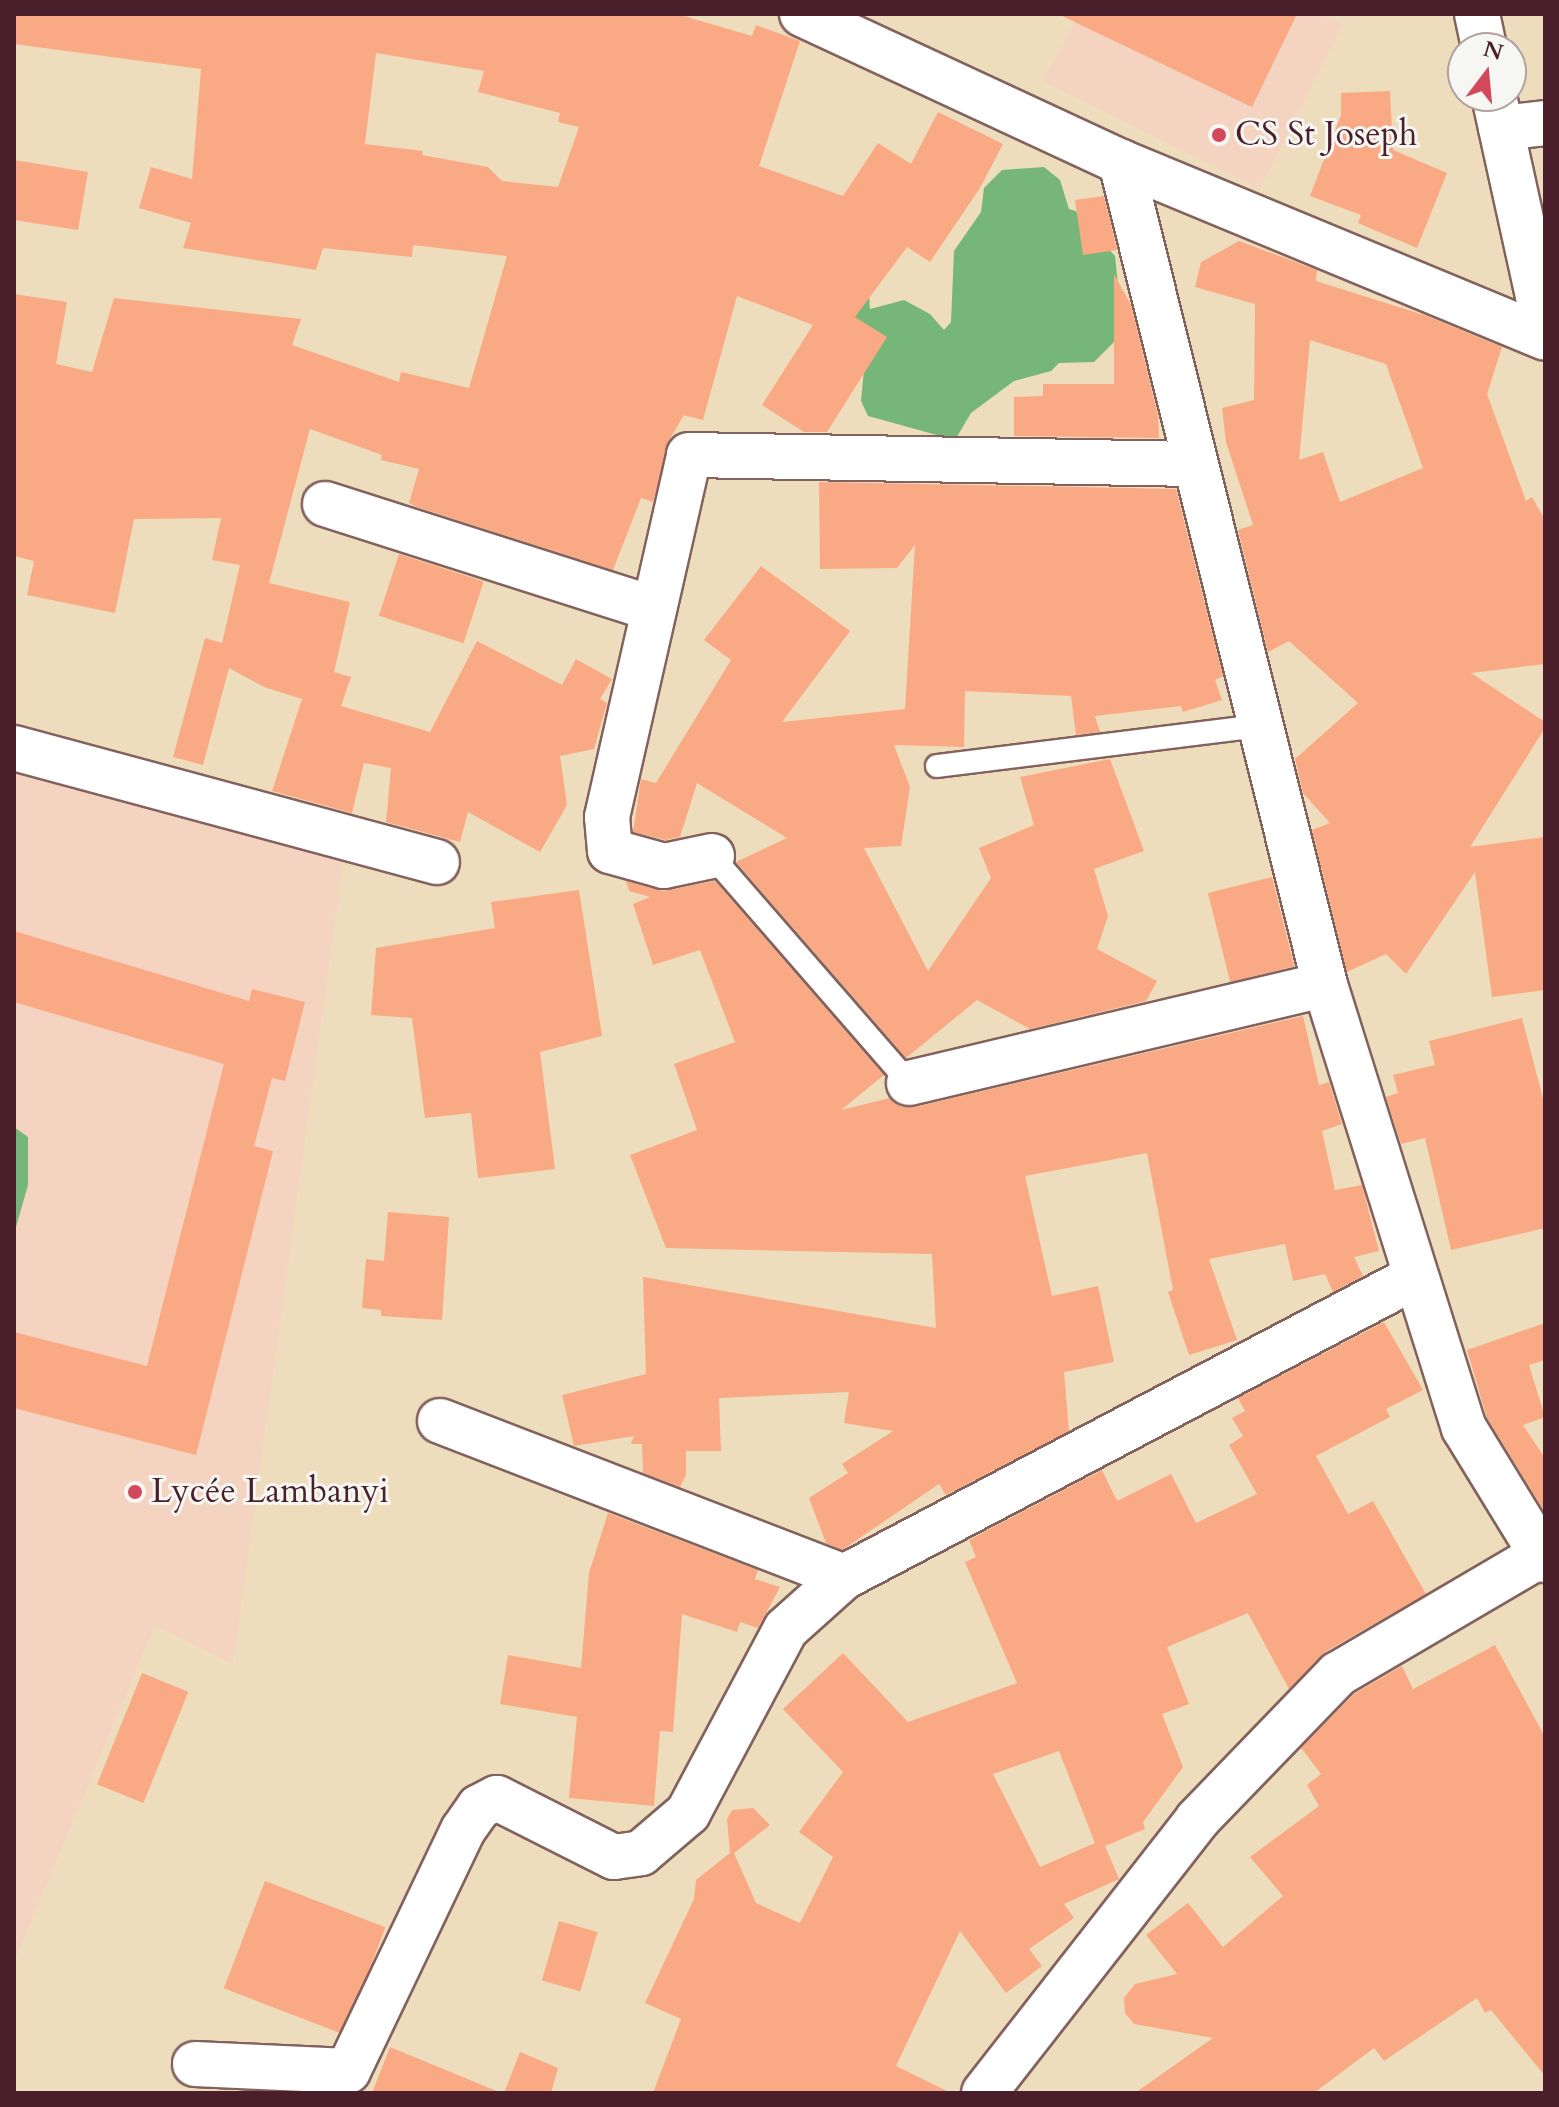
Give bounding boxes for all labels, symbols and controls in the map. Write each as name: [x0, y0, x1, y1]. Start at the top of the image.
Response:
north arrow: [1447, 32, 1527, 112]
text: N: [1480, 34, 1506, 68]
place label: CS St Joseph: [1235, 115, 1418, 155]
marker: CS St Joseph: [1210, 126, 1228, 144]
place label: Lycée Lambanyi: [151, 1472, 389, 1512]
marker: Lycée Lambanyi: [126, 1483, 144, 1501]

